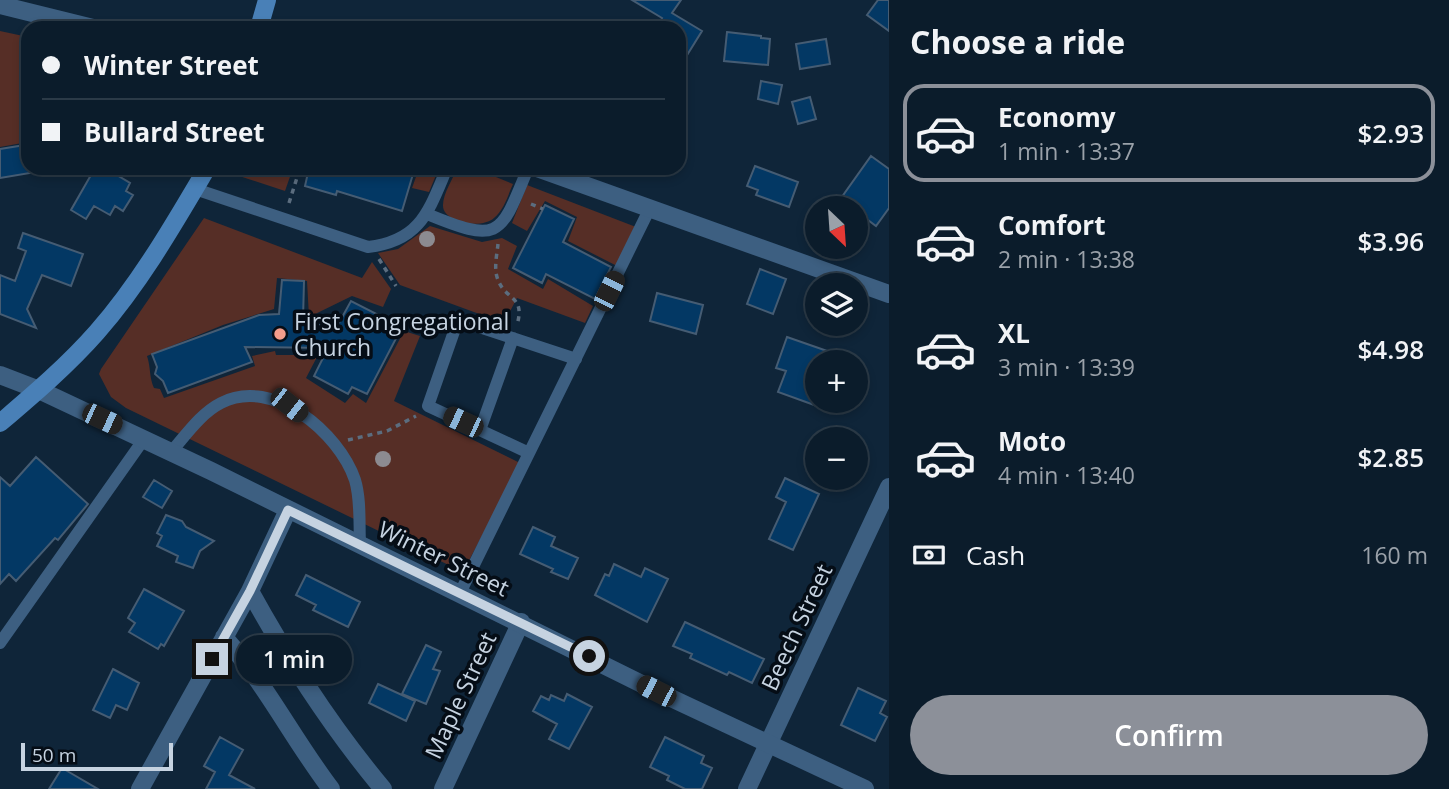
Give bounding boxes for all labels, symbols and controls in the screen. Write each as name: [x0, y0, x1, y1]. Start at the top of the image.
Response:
text: Choose a ride: [910, 20, 1125, 63]
text: Winter Street: [84, 47, 259, 83]
text: Economy: [998, 99, 1116, 135]
icon: car: [914, 102, 977, 165]
text: Bullard Street: [84, 114, 265, 150]
text: $2.93: [1357, 115, 1424, 151]
text: 1 min · 13:37: [998, 135, 1135, 167]
north arrow: [805, 196, 868, 259]
map controls: [805, 196, 868, 490]
text: Comfort: [998, 207, 1105, 243]
icon: car: [914, 210, 977, 273]
text: $3.96: [1357, 223, 1424, 259]
text: 2 min · 13:38: [998, 243, 1135, 275]
car: [591, 268, 628, 314]
button: layers: [805, 273, 868, 336]
place label: First Congregational Church: [294, 305, 509, 363]
text: XL: [998, 315, 1030, 351]
icon: car: [914, 318, 977, 381]
marker: First Congregational Church: [272, 326, 288, 342]
text: $4.98: [1357, 331, 1424, 367]
button: +: [805, 350, 868, 413]
text: 3 min · 13:39: [998, 351, 1135, 383]
car: [266, 384, 313, 426]
car: [79, 401, 126, 437]
car: [440, 404, 487, 440]
text: Moto: [998, 423, 1066, 459]
icon: car: [914, 426, 977, 489]
button: −: [805, 427, 868, 490]
text: $2.85: [1357, 439, 1424, 475]
text: 4 min · 13:40: [998, 459, 1135, 491]
street label: Winter Street: [373, 513, 515, 603]
icon: cash: [910, 536, 948, 574]
text: Cash: [966, 537, 1025, 573]
text: 160 m: [1361, 539, 1428, 571]
street label: Beech Street: [753, 559, 839, 695]
street label: Maple Street: [417, 626, 503, 764]
callout: 1 min: [236, 634, 352, 684]
route start: [573, 640, 605, 672]
route end: [196, 643, 228, 675]
text: 1 min: [263, 643, 325, 675]
car: [633, 672, 680, 710]
button: Confirm: [910, 695, 1428, 775]
scale bar: [21, 740, 173, 772]
text: 50 m: [32, 742, 76, 768]

